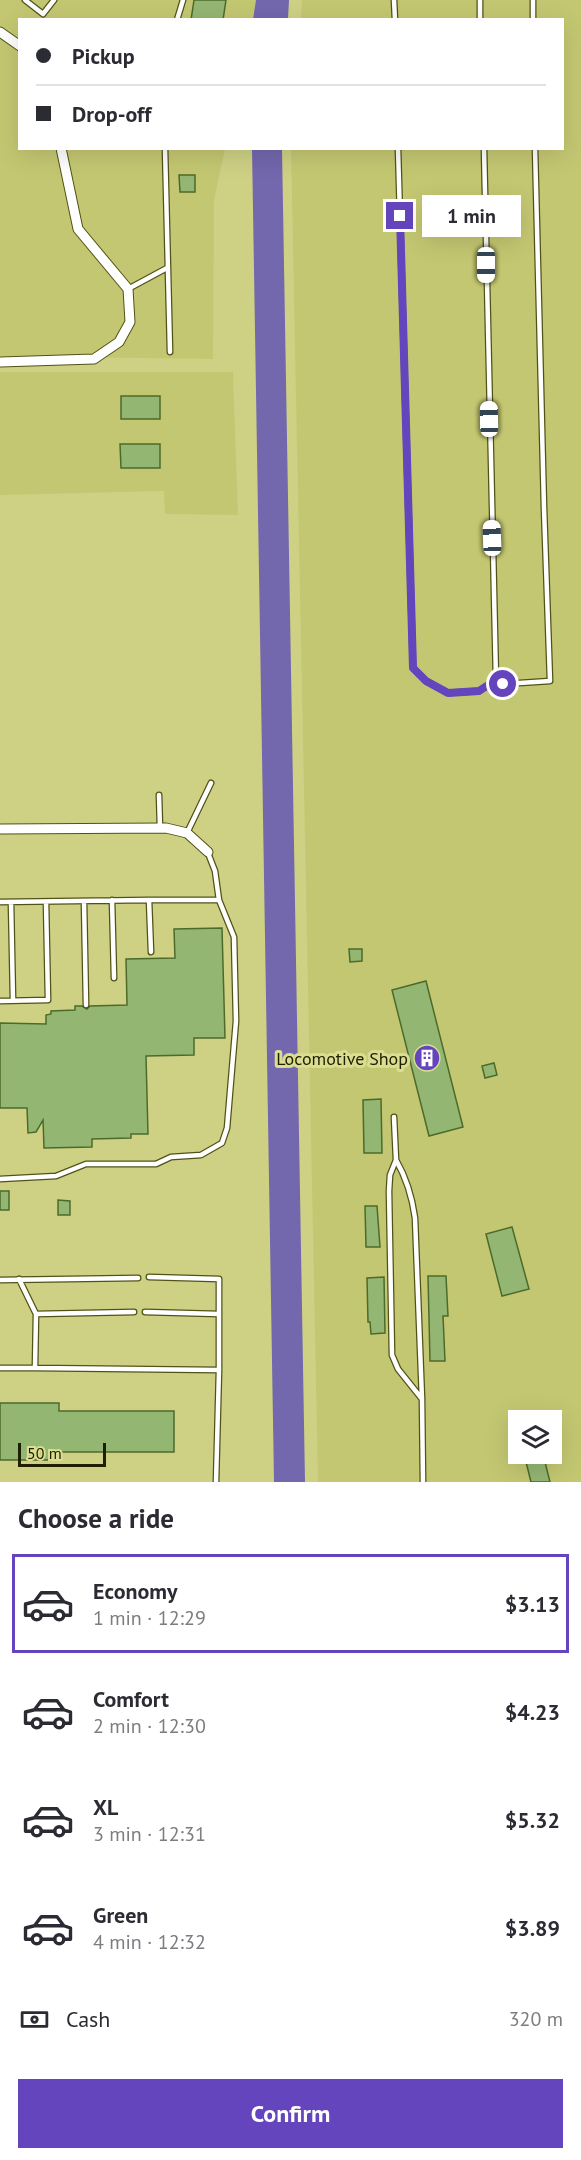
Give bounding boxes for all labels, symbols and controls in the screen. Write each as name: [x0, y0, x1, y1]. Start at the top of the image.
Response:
text: Pickup: [72, 42, 135, 70]
text: Drop-off: [72, 100, 151, 128]
callout: 1 min: [421, 195, 520, 237]
route end: [386, 202, 413, 229]
text: 1 min: [447, 203, 496, 229]
car: [477, 247, 495, 283]
car: [480, 401, 498, 437]
car: [482, 520, 502, 556]
route start: [489, 670, 516, 697]
building icon: Locomotive Shop: [412, 1043, 442, 1073]
place label: Locomotive Shop: [276, 1047, 408, 1070]
map controls: [508, 1410, 562, 1464]
button: layers: [508, 1410, 562, 1464]
scale bar: [18, 1440, 106, 1468]
text: 50 m: [27, 1443, 62, 1463]
text: Choose a ride: [18, 1501, 174, 1535]
icon: car: [21, 1577, 75, 1631]
text: Economy: [93, 1577, 177, 1605]
text: $3.13: [505, 1590, 560, 1618]
text: 1 min · 12:29: [93, 1605, 206, 1631]
icon: car: [21, 1685, 75, 1739]
text: Comfort: [93, 1685, 169, 1713]
text: $4.23: [505, 1698, 560, 1726]
text: 2 min · 12:30: [93, 1713, 206, 1739]
icon: car: [21, 1793, 75, 1847]
text: XL: [93, 1793, 118, 1821]
text: $5.32: [505, 1806, 560, 1834]
text: 3 min · 12:31: [93, 1821, 206, 1847]
icon: car: [21, 1901, 75, 1955]
text: Green: [93, 1901, 148, 1929]
text: $3.89: [505, 1914, 560, 1942]
text: 4 min · 12:32: [93, 1929, 206, 1955]
icon: cash: [18, 2003, 51, 2036]
text: Cash: [66, 2005, 110, 2033]
text: 320 m: [509, 2006, 563, 2032]
button: Confirm: [18, 2079, 563, 2148]

